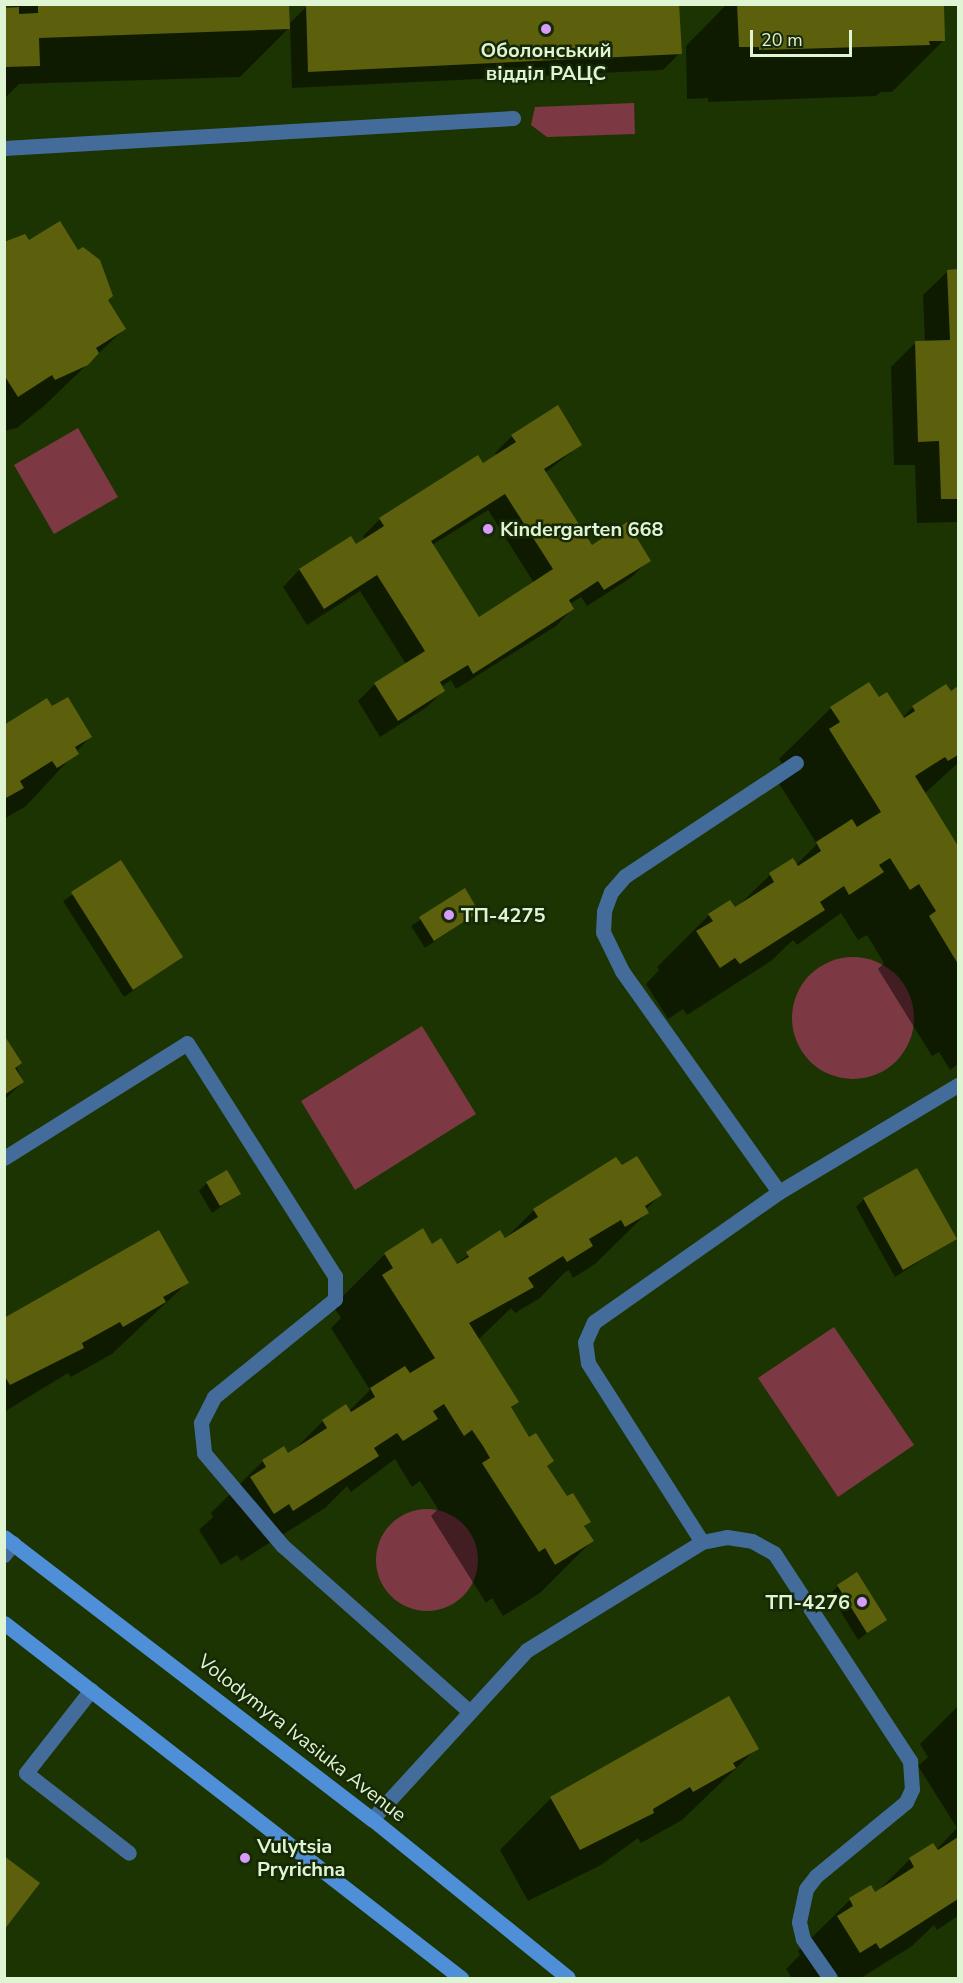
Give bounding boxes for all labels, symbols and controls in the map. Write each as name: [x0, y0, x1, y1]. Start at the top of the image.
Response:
scale bar: [753, 18, 855, 56]
marker: Оболонський відділ РАЦС: [539, 22, 553, 36]
text: 20 m: [761, 28, 803, 52]
place label: Оболонський відділ РАЦС: [480, 38, 612, 85]
place label: Kindergarten 668: [500, 517, 664, 541]
marker: Kindergarten 668: [481, 522, 495, 536]
place label: ТП-4275: [461, 903, 545, 927]
marker: ТП-4275: [442, 908, 456, 922]
place label: ТП-4276: [766, 1590, 850, 1614]
marker: ТП-4276: [855, 1595, 869, 1609]
street label: Volodymyra Ivasiuka Avenue: [193, 1649, 411, 1827]
place label: Vulytsia Pryrichna: [257, 1834, 346, 1881]
marker: Vulytsia Pryrichna: [238, 1851, 252, 1865]

